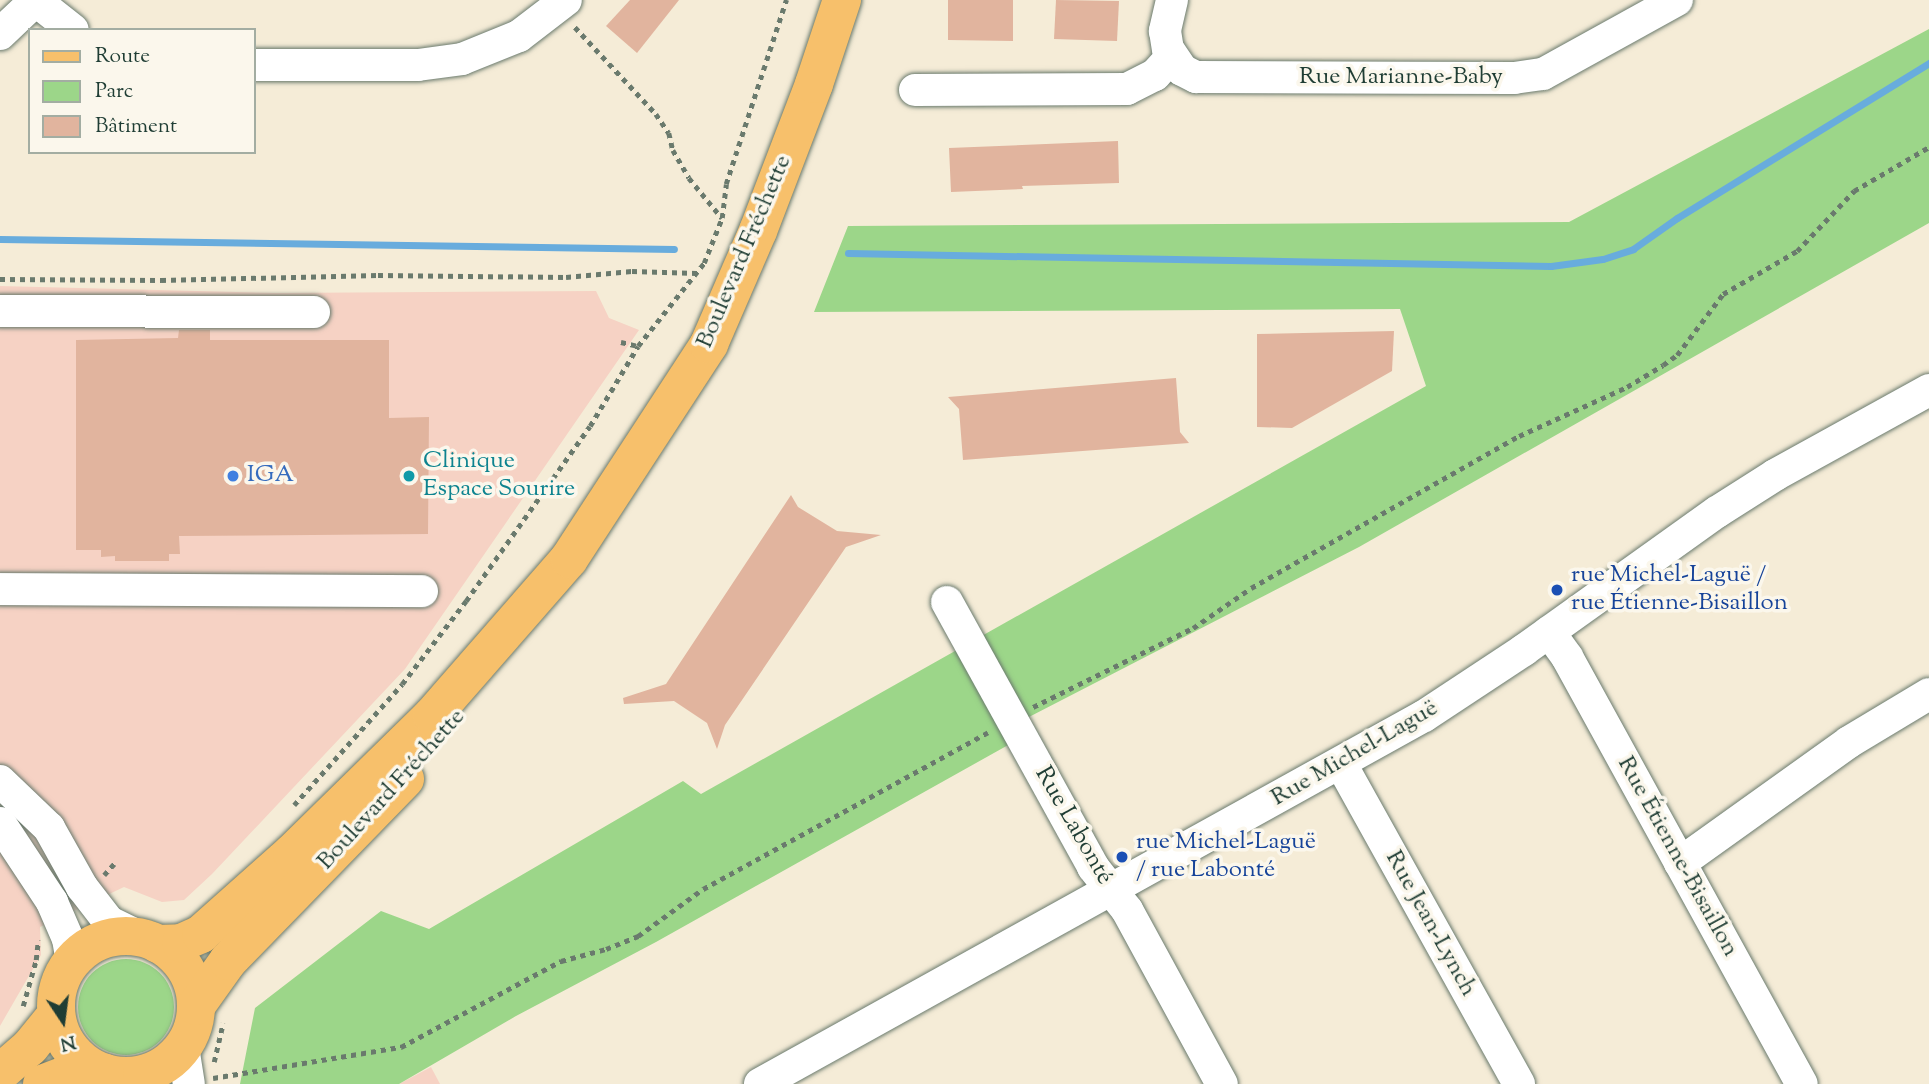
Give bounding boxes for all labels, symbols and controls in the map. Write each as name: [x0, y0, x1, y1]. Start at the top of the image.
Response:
legend: [28, 28, 256, 154]
text: Route: [95, 42, 150, 72]
street label: Rue Marianne-Baby: [1299, 64, 1503, 92]
text: Parc: [95, 77, 133, 107]
text: Bâtiment: [95, 112, 177, 142]
street label: Boulevard Fréchette: [691, 151, 799, 353]
place label: Clinique Espace Sourire: [423, 448, 575, 504]
place label: IGA: [247, 462, 294, 490]
marker: IGA: [225, 468, 241, 484]
marker: Clinique Espace Sourire: [401, 468, 417, 484]
place label: rue Michel-Laguë / rue Étienne-Bisaillon: [1571, 562, 1788, 618]
marker: rue Michel-Laguë / rue Étienne-Bisaillon: [1549, 582, 1565, 598]
street label: Rue Michel-Laguë: [1267, 695, 1443, 813]
street label: Boulevard Fréchette: [312, 704, 472, 876]
street label: Rue Étienne-Bisaillon: [1610, 752, 1744, 962]
street label: Rue Labonté: [1028, 762, 1118, 890]
place label: rue Michel-Laguë / rue Labonté: [1136, 829, 1316, 885]
street label: Rue Jean-Lynch: [1378, 846, 1482, 1002]
marker: rue Michel-Laguë / rue Labonté: [1114, 849, 1130, 865]
north arrow: [28, 986, 98, 1056]
text: N: [57, 1027, 78, 1057]

